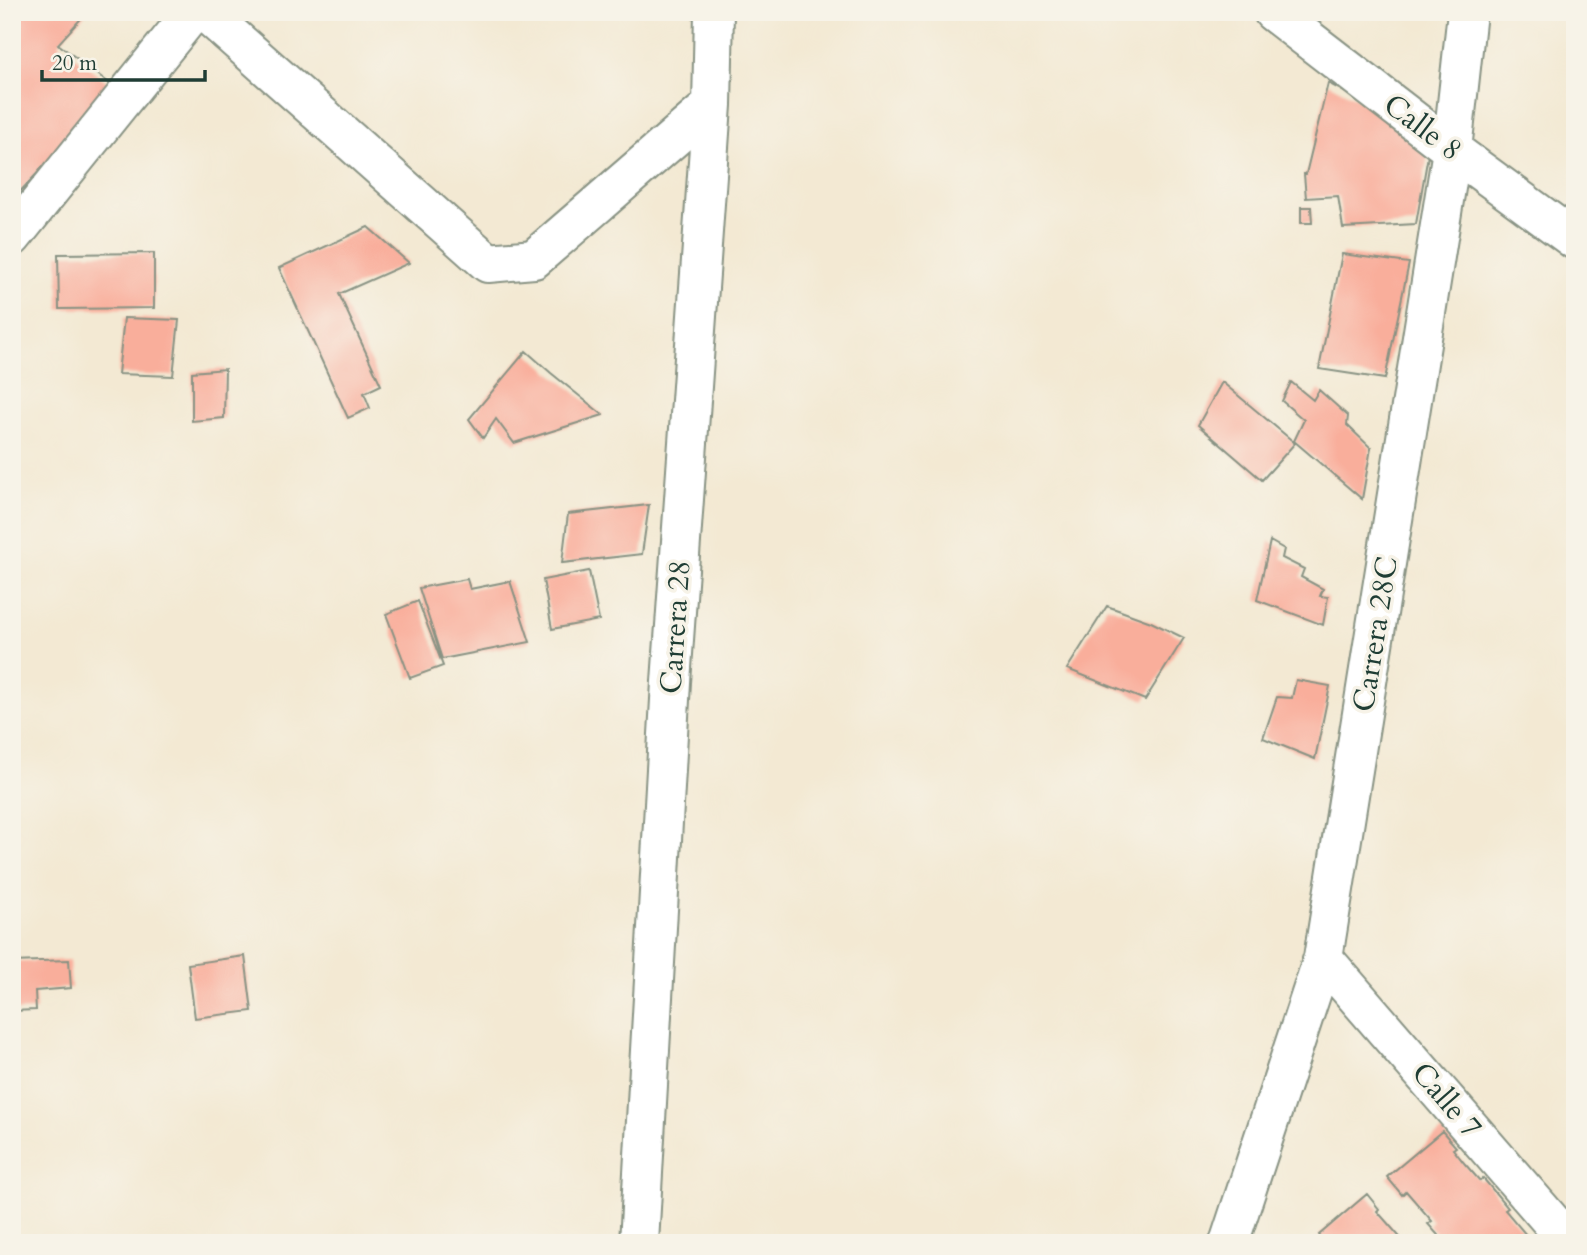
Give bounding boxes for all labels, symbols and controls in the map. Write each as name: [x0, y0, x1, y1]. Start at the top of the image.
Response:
scale bar: [42, 38, 205, 82]
text: 20 m: [52, 49, 97, 78]
street label: Calle 8: [1375, 84, 1470, 170]
street label: Carrera 28C: [1343, 553, 1408, 715]
street label: Carrera 28: [650, 559, 701, 695]
street label: Calle 7: [1402, 1054, 1491, 1147]

